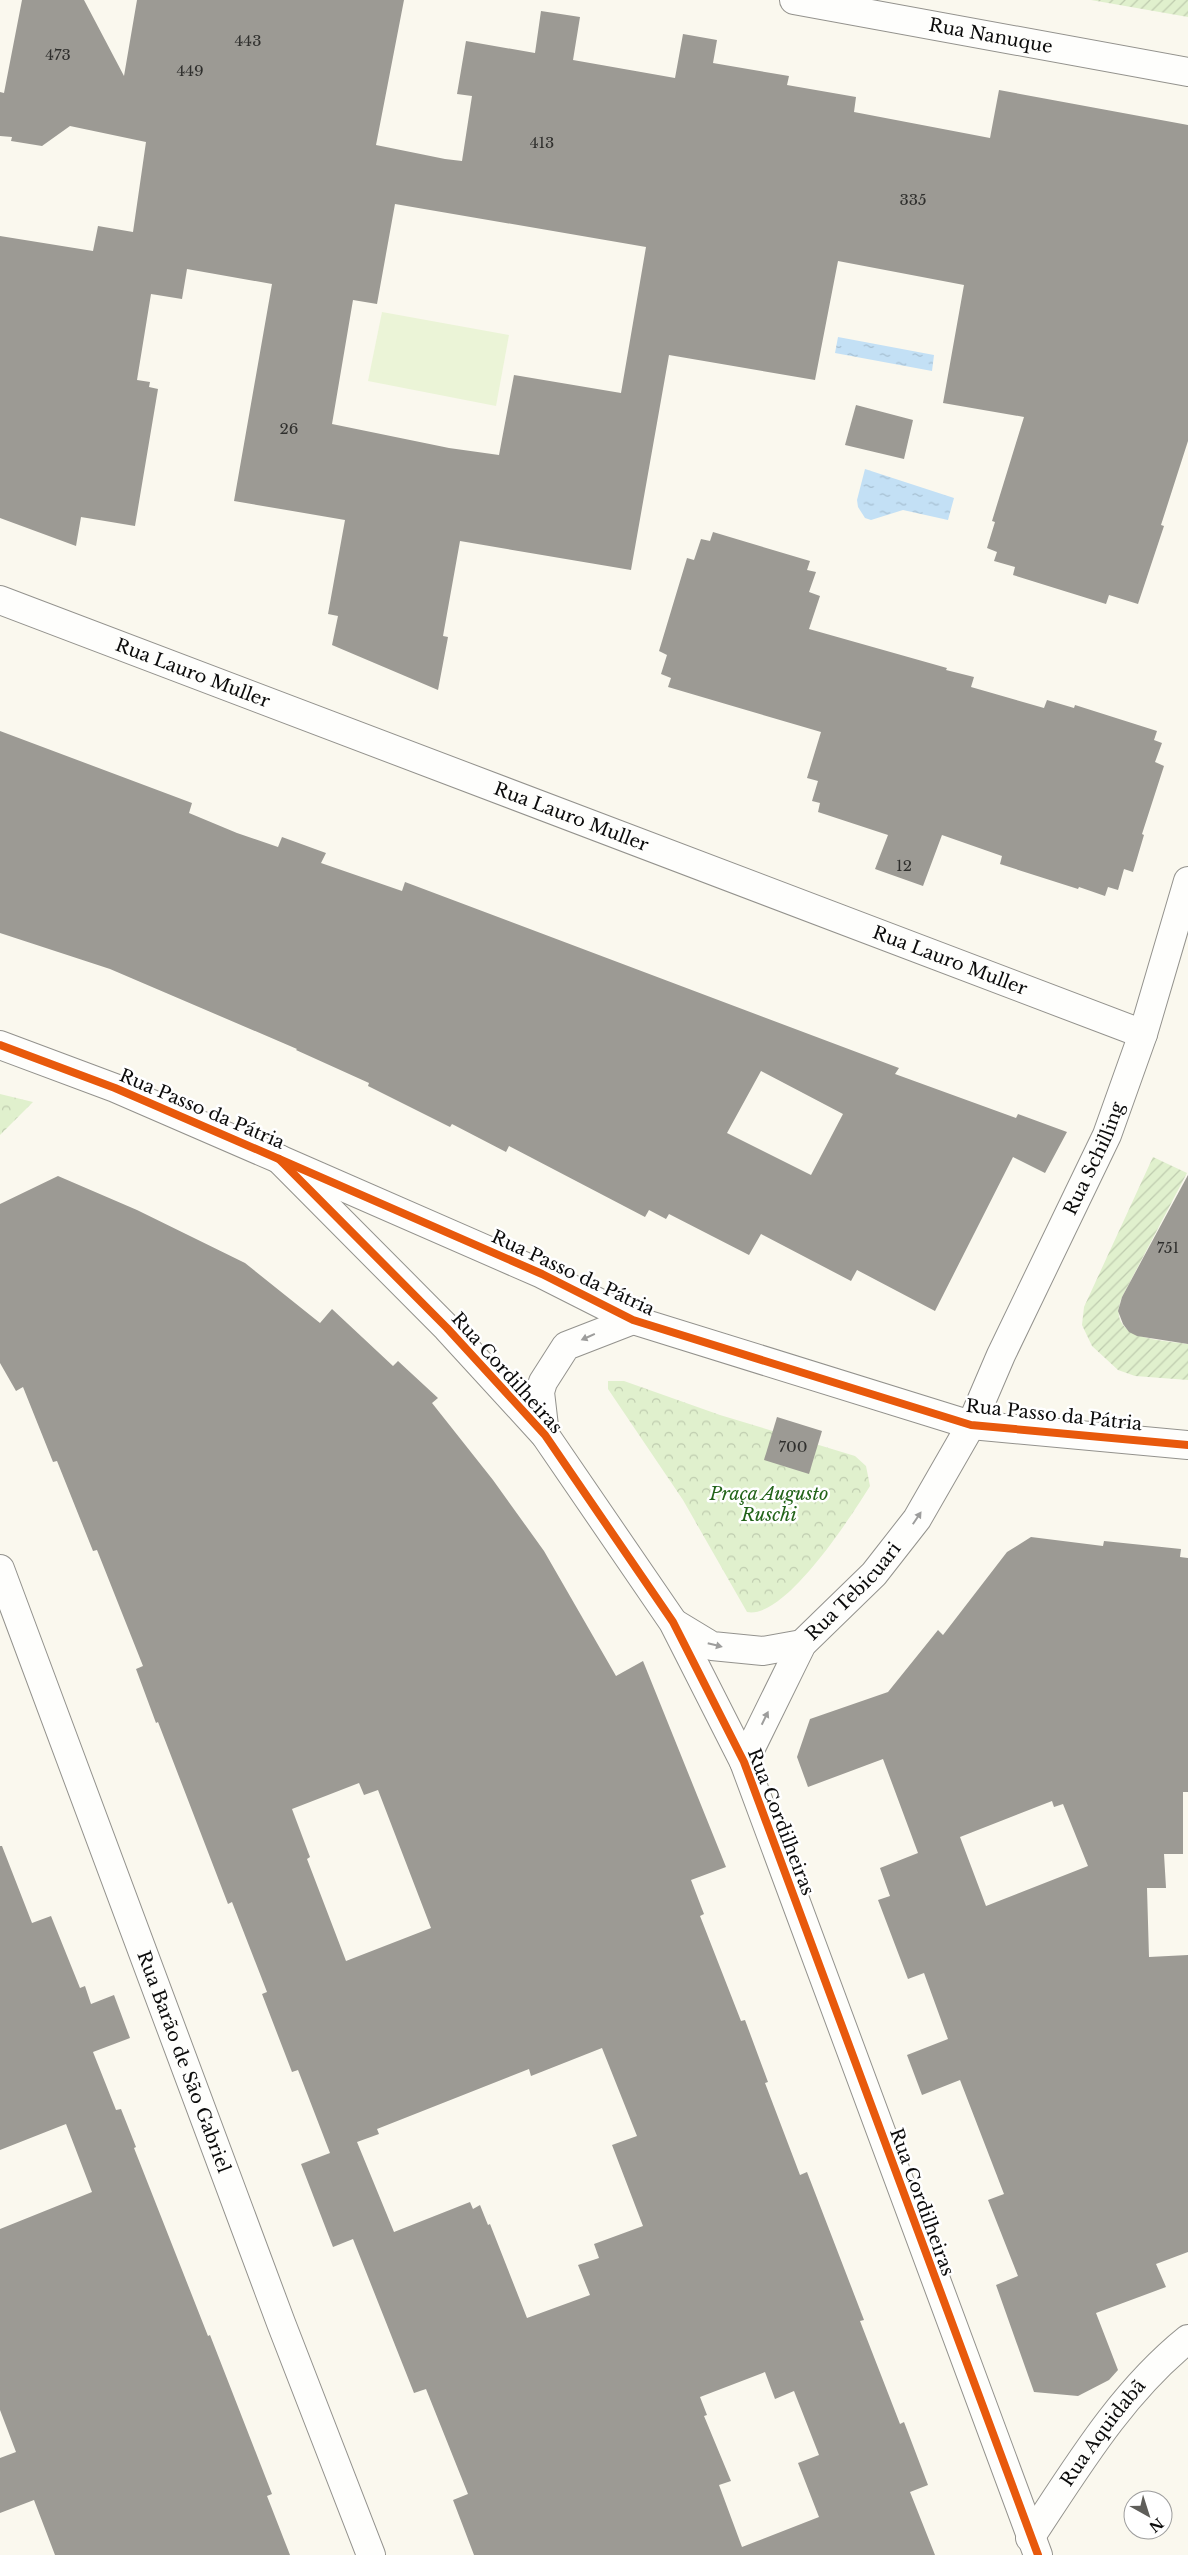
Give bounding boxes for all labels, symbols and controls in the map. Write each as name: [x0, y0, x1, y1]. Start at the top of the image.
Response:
street label: Rua Nanuque: [927, 14, 1054, 58]
house number: 443: [235, 31, 261, 50]
house number: 473: [45, 45, 71, 64]
house number: 449: [176, 61, 204, 80]
house number: 413: [530, 133, 554, 152]
house number: 335: [899, 190, 927, 209]
house number: 26: [280, 419, 298, 438]
street label: Rua Lauro Muller: [112, 634, 273, 713]
street label: Rua Lauro Muller: [491, 778, 652, 856]
house number: 12: [896, 856, 912, 875]
street label: Rua Lauro Muller: [869, 921, 1031, 1000]
street label: Rua Passo da Pátria: [116, 1064, 288, 1154]
street label: Rua Schilling: [1059, 1099, 1129, 1219]
street label: Rua Passo da Pátria: [488, 1226, 658, 1320]
house number: 751: [1157, 1238, 1179, 1257]
street label: Rua Cordilheiras: [447, 1308, 567, 1438]
one-way arrow: [581, 1333, 595, 1341]
street label: Rua Passo da Pátria: [965, 1395, 1143, 1435]
house number: 700: [779, 1437, 807, 1456]
park label: Praça Augusto Ruschi: [709, 1483, 828, 1526]
one-way arrow: [912, 1511, 922, 1525]
street label: Rua Tebicuari: [801, 1538, 905, 1645]
one-way arrow: [707, 1641, 723, 1649]
one-way arrow: [761, 1711, 769, 1725]
street label: Rua Cordilheiras: [743, 1745, 819, 1899]
street label: Rua Barão de São Gabriel: [132, 1948, 235, 2176]
street label: Rua Cordilheiras: [885, 2125, 959, 2279]
street label: Rua Aquidabã: [1056, 2375, 1150, 2491]
north arrow: [1123, 2490, 1173, 2540]
text: N: [1145, 2514, 1167, 2536]

